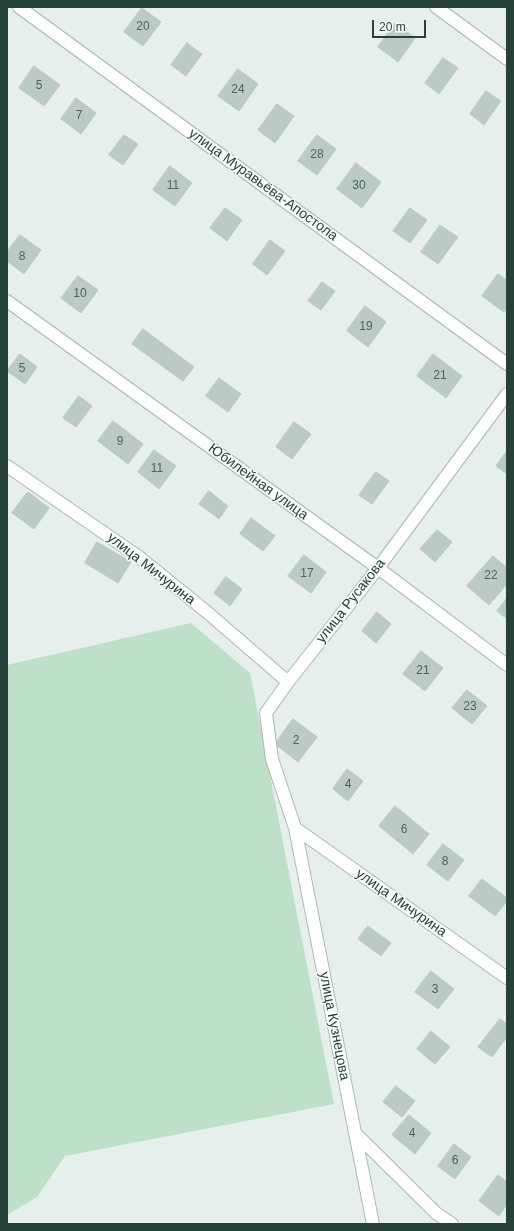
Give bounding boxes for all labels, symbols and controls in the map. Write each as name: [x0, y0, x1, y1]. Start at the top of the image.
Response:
scale bar: [374, 12, 428, 38]
house number: 20: [136, 20, 150, 34]
text: 20 m: [379, 20, 406, 34]
house number: 5: [36, 79, 42, 93]
house number: 24: [231, 83, 245, 97]
house number: 7: [76, 109, 82, 123]
street label: улица Муравьёва-Апостола: [185, 125, 341, 245]
house number: 28: [310, 148, 324, 162]
house number: 11: [167, 179, 179, 193]
house number: 30: [352, 179, 366, 193]
house number: 8: [19, 250, 25, 264]
house number: 10: [73, 287, 87, 301]
house number: 19: [359, 320, 373, 334]
house number: 5: [19, 362, 25, 376]
house number: 21: [433, 369, 447, 383]
house number: 9: [117, 435, 123, 449]
street label: Юбилейная улица: [205, 440, 311, 524]
house number: 11: [151, 462, 163, 476]
street label: улица Мичурина: [104, 529, 198, 609]
street label: улица Русакова: [313, 555, 389, 647]
house number: 17: [300, 567, 314, 581]
house number: 22: [484, 569, 498, 583]
house number: 21: [416, 664, 430, 678]
house number: 23: [463, 700, 477, 714]
house number: 2: [293, 734, 299, 748]
house number: 4: [345, 778, 351, 792]
house number: 6: [401, 823, 407, 837]
house number: 8: [442, 855, 448, 869]
street label: улица Мичурина: [352, 865, 450, 941]
street label: улица Кузнецова: [315, 970, 353, 1082]
house number: 3: [432, 983, 438, 997]
house number: 4: [409, 1127, 415, 1141]
house number: 6: [452, 1154, 458, 1168]

